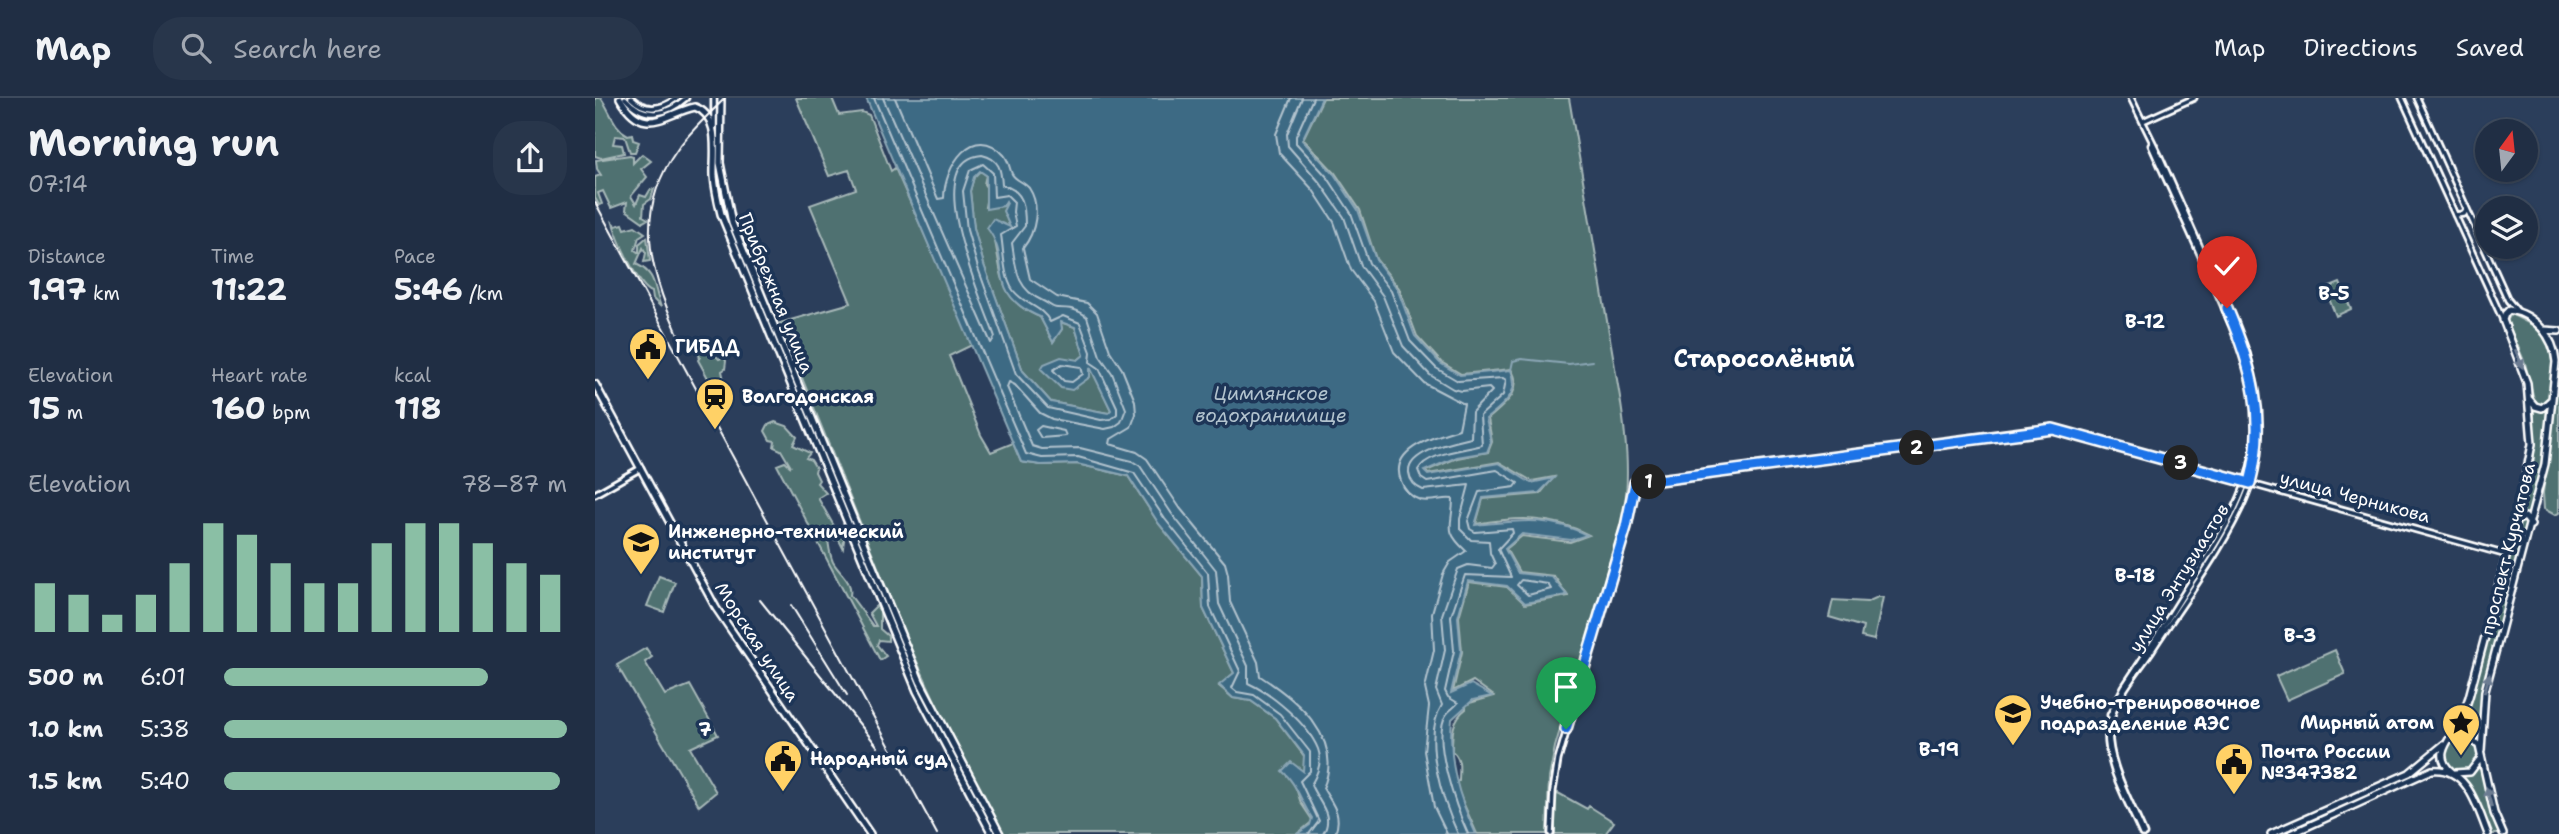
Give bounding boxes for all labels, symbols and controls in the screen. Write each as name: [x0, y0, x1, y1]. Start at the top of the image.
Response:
search box: [153, 17, 643, 80]
text: Map: [35, 26, 111, 71]
icon: search: [177, 29, 215, 67]
text: Search here: [233, 31, 382, 66]
text: Map: [2214, 32, 2265, 64]
text: Directions: [2303, 32, 2418, 64]
text: Saved: [2456, 32, 2524, 64]
text: Morning run: [28, 117, 279, 168]
north arrow: [2475, 119, 2537, 182]
map controls: [2475, 119, 2538, 259]
button: share: [493, 121, 567, 195]
text: 07:14: [28, 169, 88, 199]
button: layers: [2475, 196, 2538, 259]
street label: Прибрежная улица: [733, 209, 819, 377]
pin: [2197, 236, 2257, 308]
text: Distance: [28, 244, 106, 269]
text: Time: [211, 244, 255, 269]
text: Pace: [394, 244, 436, 269]
icon: check: [2208, 247, 2246, 285]
text: 1.97: [28, 269, 87, 310]
text: 11:22: [211, 269, 287, 310]
text: 5:46: [394, 269, 463, 310]
text: km: [87, 281, 120, 306]
text: /km: [463, 281, 503, 306]
district label: В-5: [2318, 281, 2350, 306]
district label: В-12: [2125, 309, 2165, 334]
public building icon: ГИБДД: [627, 326, 669, 381]
place label: ГИБДД: [675, 335, 740, 359]
district label: Староcолёный: [1673, 343, 1855, 375]
one-way arrow: [2514, 349, 2525, 370]
text: Elevation: [28, 363, 113, 388]
text: Heart rate: [211, 363, 308, 388]
text: kcal: [394, 363, 431, 388]
station icon: Волгодонская: [694, 376, 736, 431]
water label: Цимлянское водохранилище: [1195, 381, 1347, 428]
place label: Волгодонская: [742, 385, 874, 409]
text: 15: [28, 388, 60, 429]
text: 160: [211, 388, 266, 429]
text: 118: [394, 388, 441, 429]
text: m: [60, 400, 83, 425]
text: bpm: [266, 400, 310, 425]
pin: 2: [1899, 430, 1935, 466]
text: 2: [1910, 435, 1923, 460]
pin: 3: [2163, 446, 2199, 480]
text: 3: [2174, 450, 2187, 475]
street label: проспект Курчатова: [2475, 460, 2541, 638]
pin: 1: [1631, 464, 1667, 500]
street label: улица Черникова: [2277, 465, 2433, 529]
text: Elevation: [28, 469, 131, 499]
text: 78–87 m: [461, 469, 567, 499]
text: 1: [1644, 469, 1653, 494]
street label: улица Энтузиастов: [2123, 499, 2235, 657]
place label: Инженерно-технический институт: [668, 520, 904, 565]
school or university icon: Инженерно-технический институт: [620, 521, 662, 576]
district label: В-18: [2115, 563, 2155, 588]
street label: Морская улица: [709, 578, 805, 706]
district label: В-3: [2284, 623, 2316, 648]
pin: [1536, 657, 1596, 729]
text: 500 m: [28, 662, 103, 692]
text: 6:01: [140, 662, 186, 692]
icon: arrive: [1547, 668, 1585, 706]
one-way arrow: [2482, 672, 2493, 694]
place label: Учебно-тренировочное подразделение АЭС: [2040, 691, 2261, 736]
school or university icon: Учебно-тренировочное подразделение АЭС: [1992, 692, 2034, 747]
place icon: Мирный атом: [2440, 702, 2482, 757]
place label: Мирный атом: [2300, 711, 2434, 735]
text: 1.0 km: [28, 714, 103, 744]
text: 5:38: [140, 714, 190, 744]
district label: 7: [698, 717, 712, 742]
district label: В-19: [1919, 737, 1959, 762]
public building icon: Народный суд: [762, 738, 804, 793]
place label: Почта России №347382: [2261, 740, 2391, 785]
public building icon: Почта России №347382: [2213, 741, 2255, 796]
place label: Народный суд: [810, 747, 948, 771]
text: 1.5 km: [28, 766, 102, 796]
text: 5:40: [140, 766, 190, 796]
one-way arrow: [2483, 786, 2494, 808]

